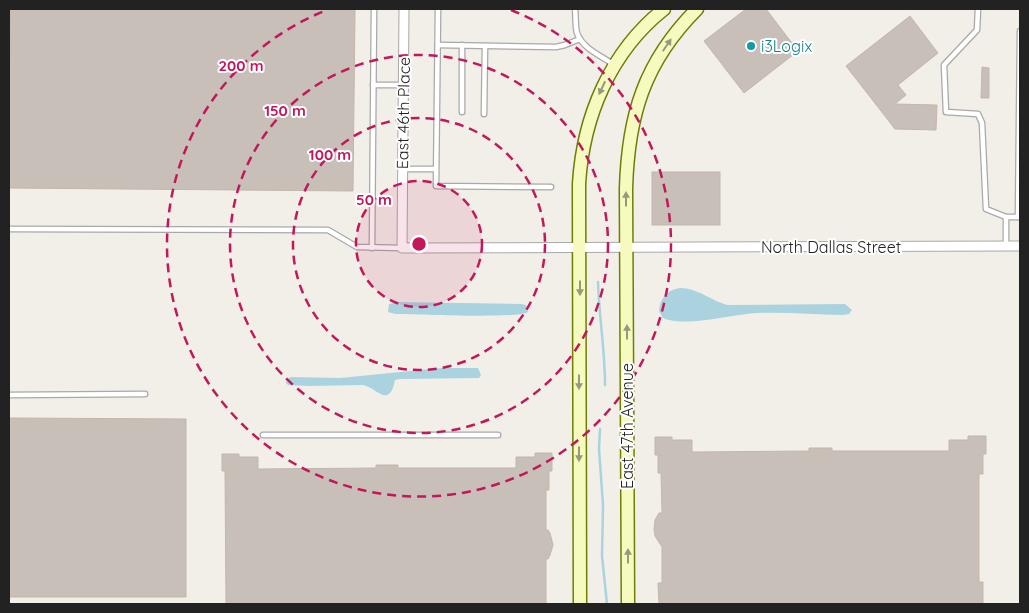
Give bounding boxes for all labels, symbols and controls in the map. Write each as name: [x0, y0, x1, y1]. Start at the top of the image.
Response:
place label: i3Logix: [761, 36, 812, 56]
one-way arrow: [662, 38, 672, 51]
marker: i3Logix: [745, 40, 757, 52]
text: 200 m: [219, 56, 264, 75]
street label: East 46th Place: [392, 57, 414, 169]
one-way arrow: [598, 81, 606, 95]
text: 150 m: [264, 101, 306, 120]
text: 100 m: [309, 145, 351, 164]
text: 50 m: [356, 190, 392, 209]
one-way arrow: [622, 191, 630, 207]
centre of rings: [410, 235, 428, 253]
street label: North Dallas Street: [761, 237, 901, 257]
one-way arrow: [576, 281, 584, 297]
one-way arrow: [623, 324, 631, 340]
street label: East 47th Avenue: [617, 363, 637, 489]
one-way arrow: [575, 374, 583, 390]
one-way arrow: [575, 447, 583, 463]
one-way arrow: [624, 547, 632, 563]

